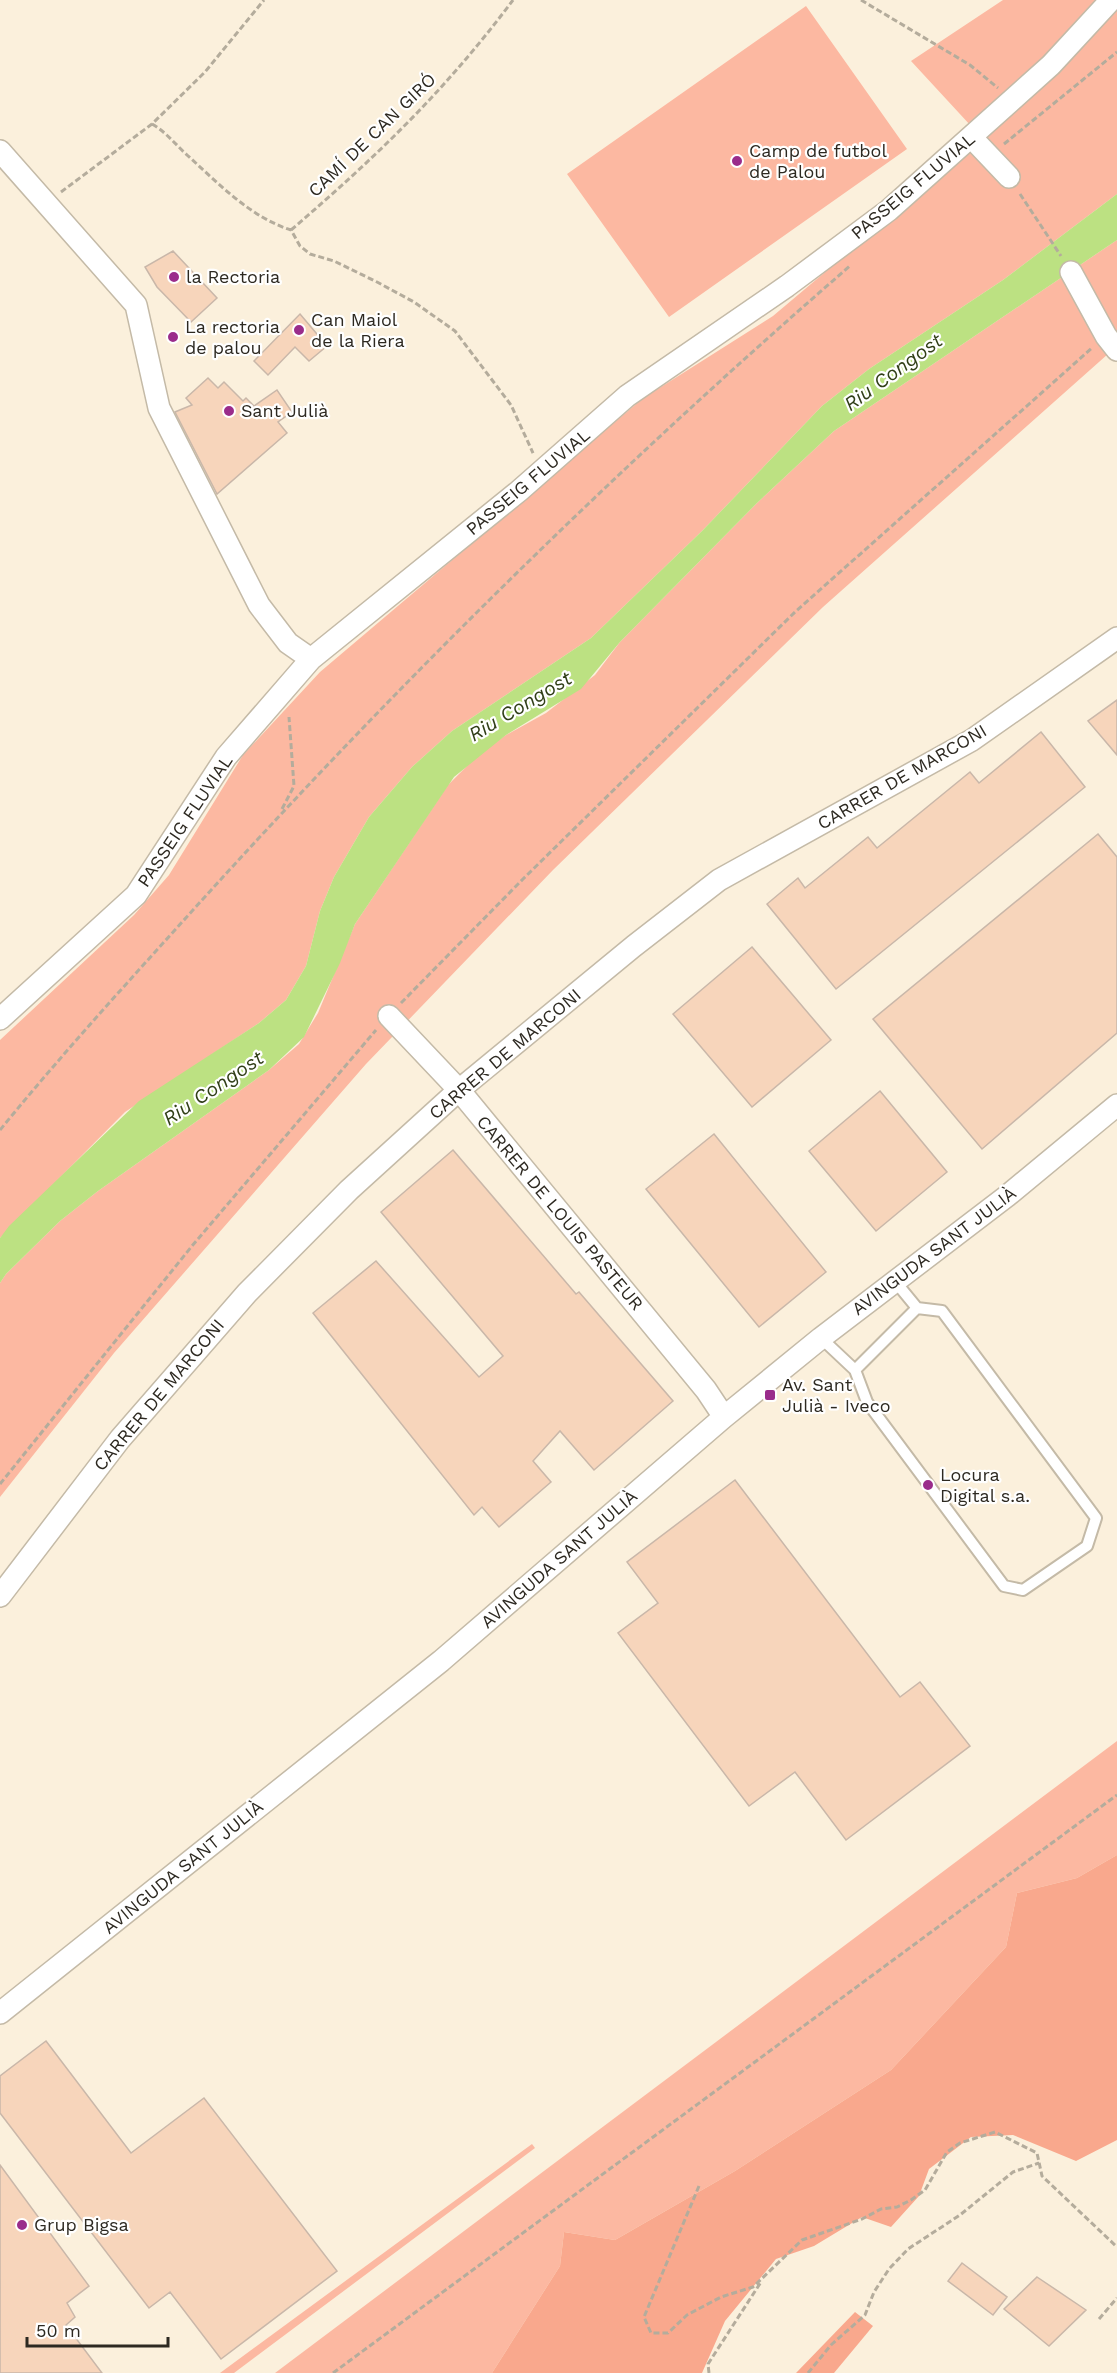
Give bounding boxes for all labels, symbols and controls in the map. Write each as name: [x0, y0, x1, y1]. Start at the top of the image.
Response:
street label: CAMÍ DE CAN GIRÓ: [304, 68, 440, 201]
street label: PASSEIG FLUVIAL: [847, 128, 979, 243]
place label: Camp de futbol de Palou: [749, 140, 887, 182]
marker: Camp de futbol de Palou: [730, 154, 744, 168]
place label: la Rectoria: [186, 266, 280, 287]
marker: la Rectoria: [167, 270, 181, 284]
place label: Can Maiol de la Riera: [311, 309, 405, 351]
place label: La rectoria de palou: [185, 316, 280, 358]
marker: Can Maiol de la Riera: [292, 323, 306, 337]
water label: Riu Congost: [839, 328, 948, 416]
marker: La rectoria de palou: [166, 330, 180, 344]
place label: Sant Julià: [241, 400, 328, 421]
marker: Sant Julià: [222, 404, 236, 418]
street label: PASSEIG FLUVIAL: [462, 424, 594, 539]
water label: Riu Congost: [464, 665, 577, 746]
street label: CARRER DE MARCONI: [813, 720, 990, 834]
street label: PASSEIG FLUVIAL: [133, 751, 237, 891]
street label: CARRER DE MARCONI: [424, 984, 585, 1123]
water label: Riu Congost: [158, 1045, 269, 1130]
street label: CARRER DE LOUIS PASTEUR: [473, 1111, 648, 1314]
street label: AVINGUDA SANT JULIÀ: [847, 1182, 1020, 1319]
street label: CARRER DE MARCONI: [89, 1314, 228, 1475]
place label: Av. Sant Julià - Iveco: [782, 1374, 891, 1416]
marker: Av. Sant Julià - Iveco: [763, 1388, 777, 1402]
place label: Locura Digital s.a.: [940, 1464, 1030, 1506]
marker: Locura Digital s.a.: [921, 1478, 935, 1492]
street label: AVINGUDA SANT JULIÀ: [476, 1485, 641, 1632]
street label: AVINGUDA SANT JULIÀ: [98, 1795, 267, 1938]
place label: Grup Bigsa: [34, 2214, 129, 2235]
marker: Grup Bigsa: [15, 2218, 29, 2232]
scale bar: [27, 2310, 168, 2348]
text: 50 m: [36, 2320, 81, 2341]

